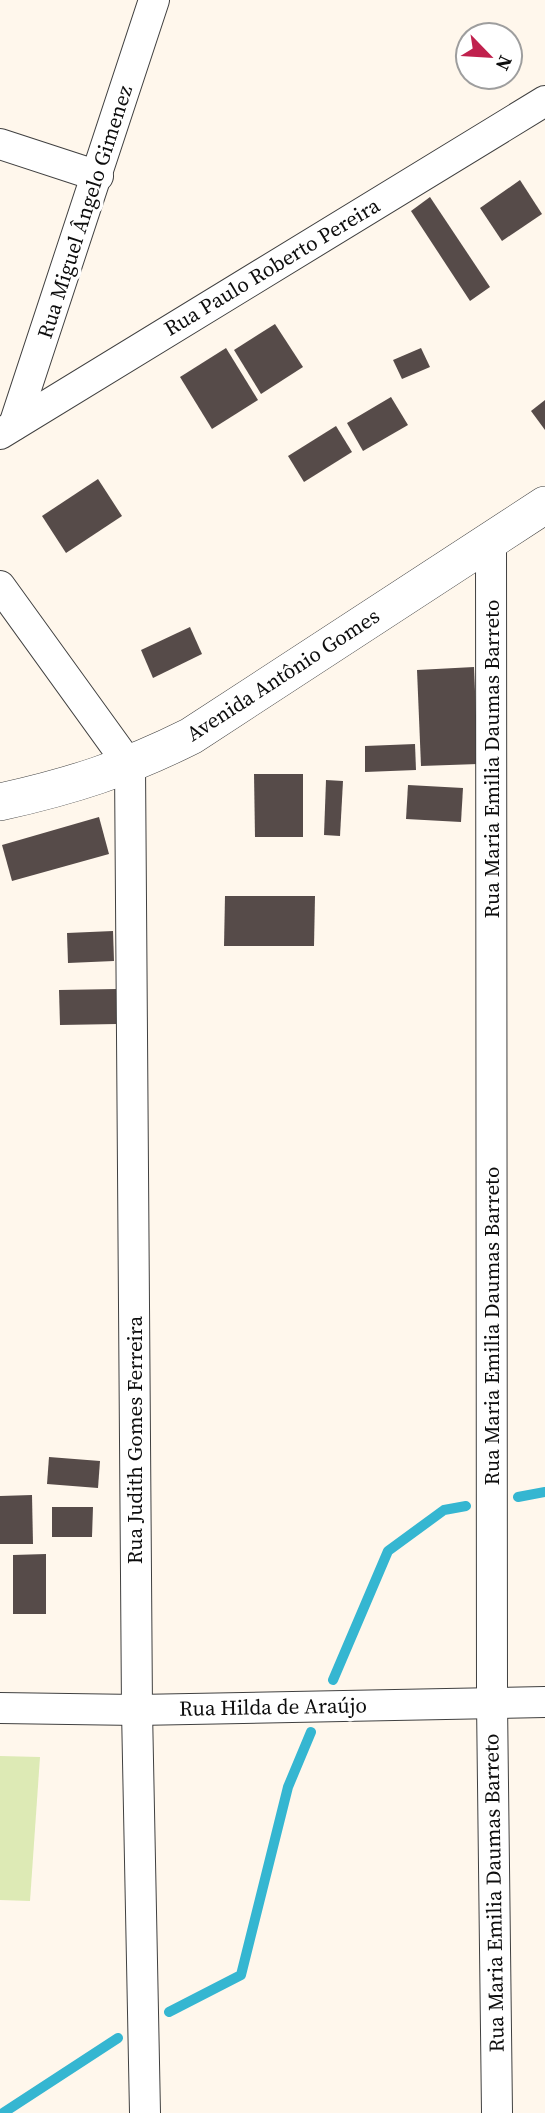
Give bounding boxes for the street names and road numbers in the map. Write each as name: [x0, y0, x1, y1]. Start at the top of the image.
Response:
street label: Rua Miguel Ângelo Gimenez: [30, 81, 139, 342]
street label: Rua Paulo Roberto Pereira: [158, 190, 385, 343]
street label: Rua Maria Emilia Daumas Barreto: [477, 600, 506, 918]
street label: Avenida Antônio Gomes: [181, 601, 385, 748]
street label: Rua Maria Emilia Daumas Barreto: [477, 1167, 506, 1485]
street label: Rua Judith Gomes Ferreira: [120, 1315, 149, 1564]
street label: Rua Hilda de Araújo: [179, 1690, 367, 1723]
street label: Rua Maria Emilia Daumas Barreto: [476, 1733, 511, 2053]

